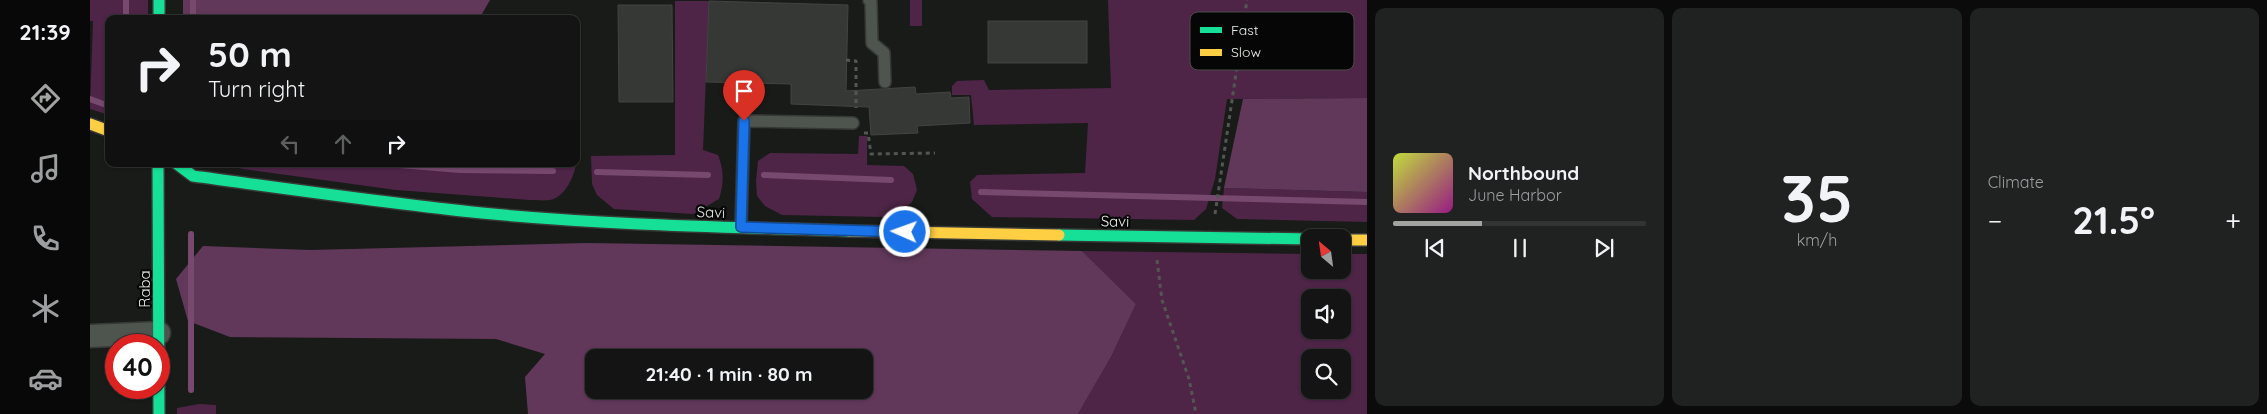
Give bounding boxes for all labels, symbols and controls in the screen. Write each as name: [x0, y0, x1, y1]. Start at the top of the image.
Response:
legend: [1190, 12, 1354, 70]
text: 21:39: [19, 18, 71, 46]
text: Fast: [1231, 21, 1259, 39]
text: 50 m: [208, 32, 292, 76]
icon: right: [125, 35, 190, 100]
text: Slow: [1231, 43, 1261, 61]
pin: [723, 70, 765, 121]
text: Turn right: [208, 75, 305, 103]
icon: arrive: [730, 77, 758, 105]
icon: directions: [28, 81, 63, 116]
icon: left: [276, 130, 304, 158]
icon: ahead: [329, 130, 357, 158]
icon: right: [382, 130, 410, 158]
icon: music: [28, 151, 63, 186]
text: 35: [1781, 157, 1853, 238]
text: Northbound: [1468, 161, 1579, 185]
text: Climate: [1988, 172, 2044, 192]
text: June Harbor: [1468, 185, 1562, 205]
text: 21.5°: [2072, 196, 2155, 244]
street label: Savi: [696, 202, 726, 222]
text: −: [1988, 203, 2002, 238]
text: +: [2225, 203, 2241, 238]
position arrow: [878, 205, 930, 257]
street label: Savi: [1101, 211, 1129, 231]
icon: phone: [28, 221, 63, 256]
north arrow: [1301, 229, 1351, 279]
map controls: [1301, 229, 1351, 399]
text: km/h: [1797, 230, 1837, 250]
icon: previous: [1421, 234, 1449, 262]
icon: pause: [1506, 234, 1534, 262]
icon: next: [1590, 234, 1618, 262]
street label: Raba: [135, 270, 154, 308]
button: sound: [1301, 289, 1351, 339]
icon: climate: [28, 291, 63, 326]
speed limit sign: 40: [105, 334, 170, 399]
button: search: [1301, 349, 1351, 399]
icon: car: [28, 361, 63, 396]
text: 21:40 · 1 min · 80 m: [646, 362, 812, 386]

